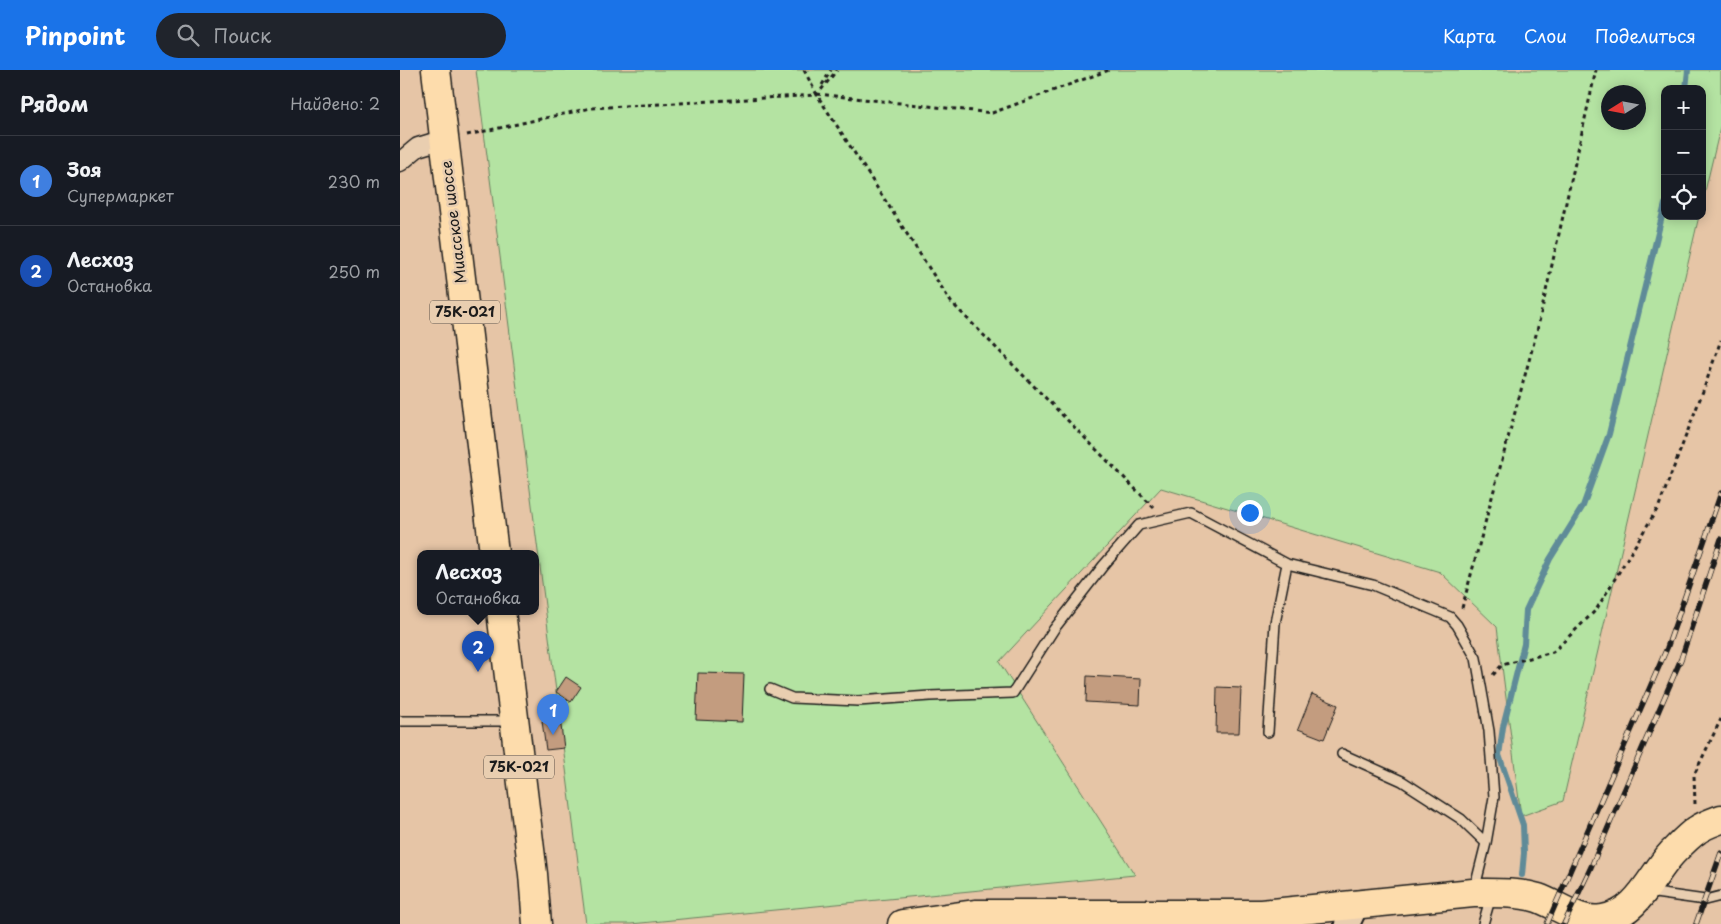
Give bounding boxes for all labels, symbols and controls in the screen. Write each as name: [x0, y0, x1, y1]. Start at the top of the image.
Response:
search box: [156, 13, 506, 58]
text: Pinpoint: [25, 17, 126, 53]
icon: search: [174, 21, 202, 49]
text: Поиск: [214, 21, 271, 49]
text: Карта: [1443, 22, 1496, 49]
text: Слои: [1524, 22, 1567, 49]
text: Поделиться: [1595, 22, 1696, 49]
north arrow: [1601, 85, 1646, 130]
map controls: [1661, 85, 1706, 220]
button: +: [1661, 85, 1706, 130]
text: Рядом: [20, 87, 88, 119]
text: Найдено: 2: [290, 91, 380, 115]
button: −: [1661, 130, 1706, 175]
text: Зоя: [67, 155, 102, 183]
street label: Миасское шоссе: [434, 159, 471, 285]
text: 1: [32, 169, 40, 193]
text: 230 m: [328, 169, 380, 193]
button: locate: [1661, 175, 1706, 220]
text: Супермаркет: [67, 183, 174, 207]
text: Лесхоз: [67, 245, 134, 273]
text: 2: [30, 259, 42, 283]
text: 250 m: [329, 259, 380, 283]
text: Остановка: [67, 273, 152, 297]
road number: 75К-021: [430, 300, 500, 323]
your location: [1237, 500, 1263, 526]
popup: [417, 550, 539, 615]
text: Лесхоз: [435, 557, 502, 585]
text: Остановка: [435, 585, 521, 609]
pin: 2: [462, 631, 494, 672]
pin: 1: [537, 694, 569, 735]
road number: 75К-021: [484, 756, 554, 779]

